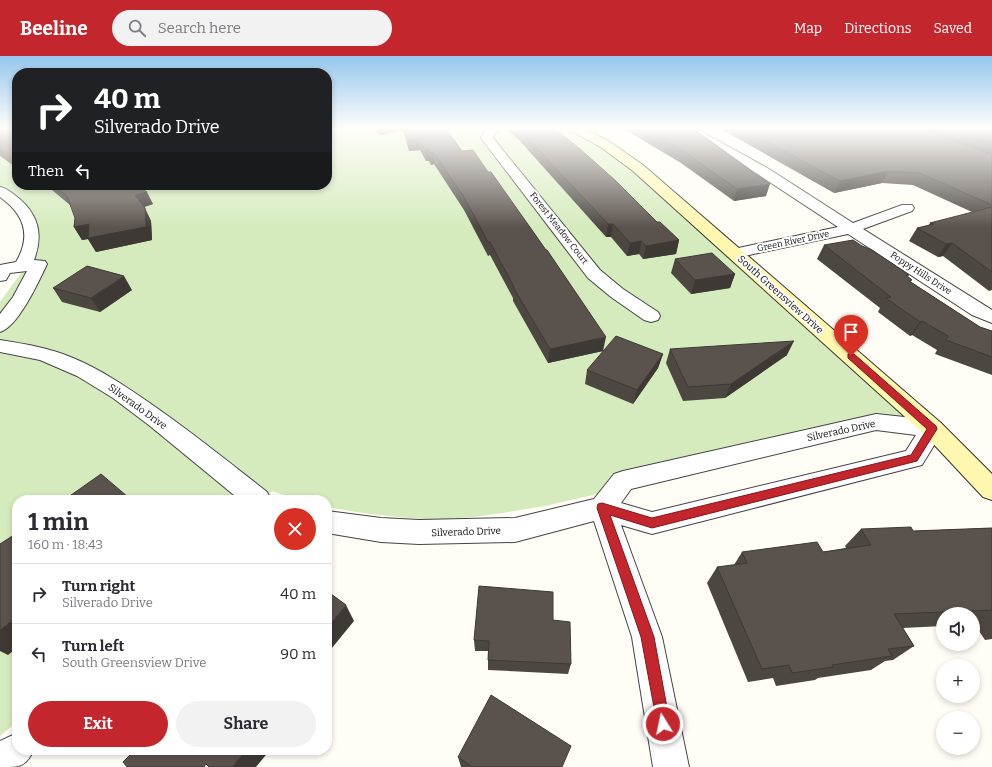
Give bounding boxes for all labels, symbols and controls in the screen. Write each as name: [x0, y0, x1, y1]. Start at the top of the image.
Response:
search box: [112, 10, 392, 46]
text: Beeline: [20, 17, 88, 40]
icon: search: [126, 17, 148, 39]
text: Search here: [158, 19, 241, 37]
text: Map: [794, 20, 822, 37]
text: Directions: [844, 20, 912, 37]
text: Saved: [934, 20, 972, 37]
text: 40 m: [94, 82, 161, 115]
icon: right: [28, 84, 80, 136]
text: Silverado Drive: [94, 116, 220, 138]
icon: left: [72, 160, 94, 182]
text: Then: [28, 162, 64, 180]
street label: Forest Meadow Court: [528, 190, 591, 267]
street label: Green River Drive: [756, 228, 830, 254]
street label: Poppy Hills Drive: [889, 250, 953, 297]
street label: South Greensview Drive: [735, 253, 826, 336]
pin: [834, 315, 868, 356]
icon: arrive: [840, 321, 862, 343]
street label: Silverado Drive: [106, 381, 169, 432]
street label: Silverado Drive: [806, 418, 877, 444]
text: 1 min: [28, 508, 89, 536]
button: close: [274, 508, 316, 550]
street label: Silverado Drive: [431, 525, 501, 539]
text: 160 m · 18:43: [28, 537, 103, 552]
text: Turn right: [62, 577, 135, 595]
icon: right: [28, 583, 50, 605]
text: 40 m: [280, 585, 316, 603]
text: Silverado Drive: [62, 595, 153, 610]
map controls: [936, 607, 980, 755]
button: sound: [936, 607, 980, 651]
text: Turn left: [62, 637, 124, 655]
icon: left: [28, 643, 50, 665]
text: 90 m: [280, 645, 316, 663]
text: South Greensview Drive: [62, 655, 206, 670]
button: +: [936, 659, 980, 703]
button: Exit: [28, 701, 168, 747]
button: Share: [176, 701, 316, 747]
position arrow: [642, 703, 684, 745]
button: −: [936, 711, 980, 755]

